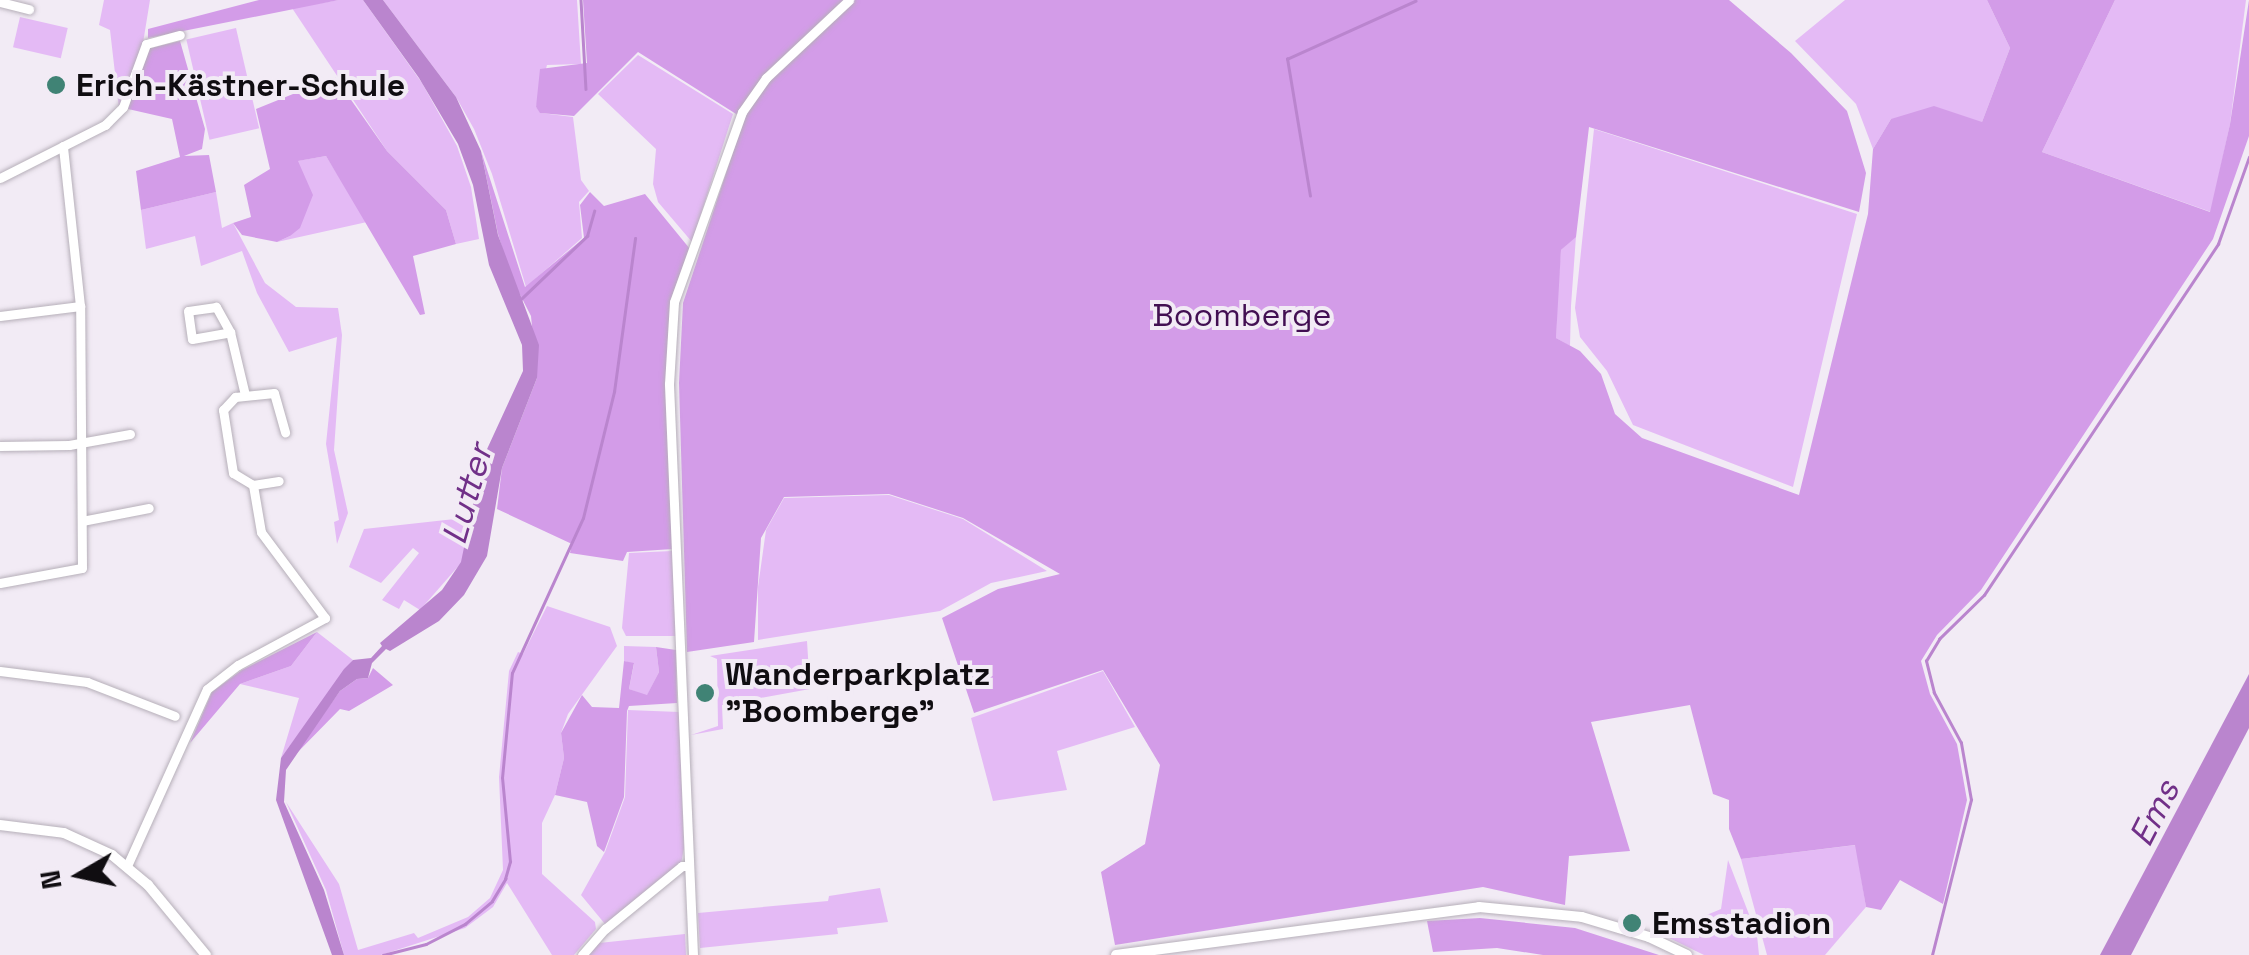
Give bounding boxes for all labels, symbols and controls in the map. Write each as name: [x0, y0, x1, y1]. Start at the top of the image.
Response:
place label: Erich-Kästner-Schule: [76, 66, 405, 104]
marker: Erich-Kästner-Schule: [45, 74, 67, 96]
park label: Boomberge: [1153, 296, 1331, 334]
water label: Lutter: [433, 439, 501, 549]
place label: Wanderparkplatz "Boomberge": [725, 656, 990, 731]
marker: Wanderparkplatz "Boomberge": [694, 682, 716, 704]
water label: Ems: [2120, 773, 2188, 853]
north arrow: [30, 825, 130, 925]
text: N: [31, 868, 70, 892]
place label: Emsstadion: [1652, 904, 1831, 942]
marker: Emsstadion: [1621, 912, 1643, 934]

